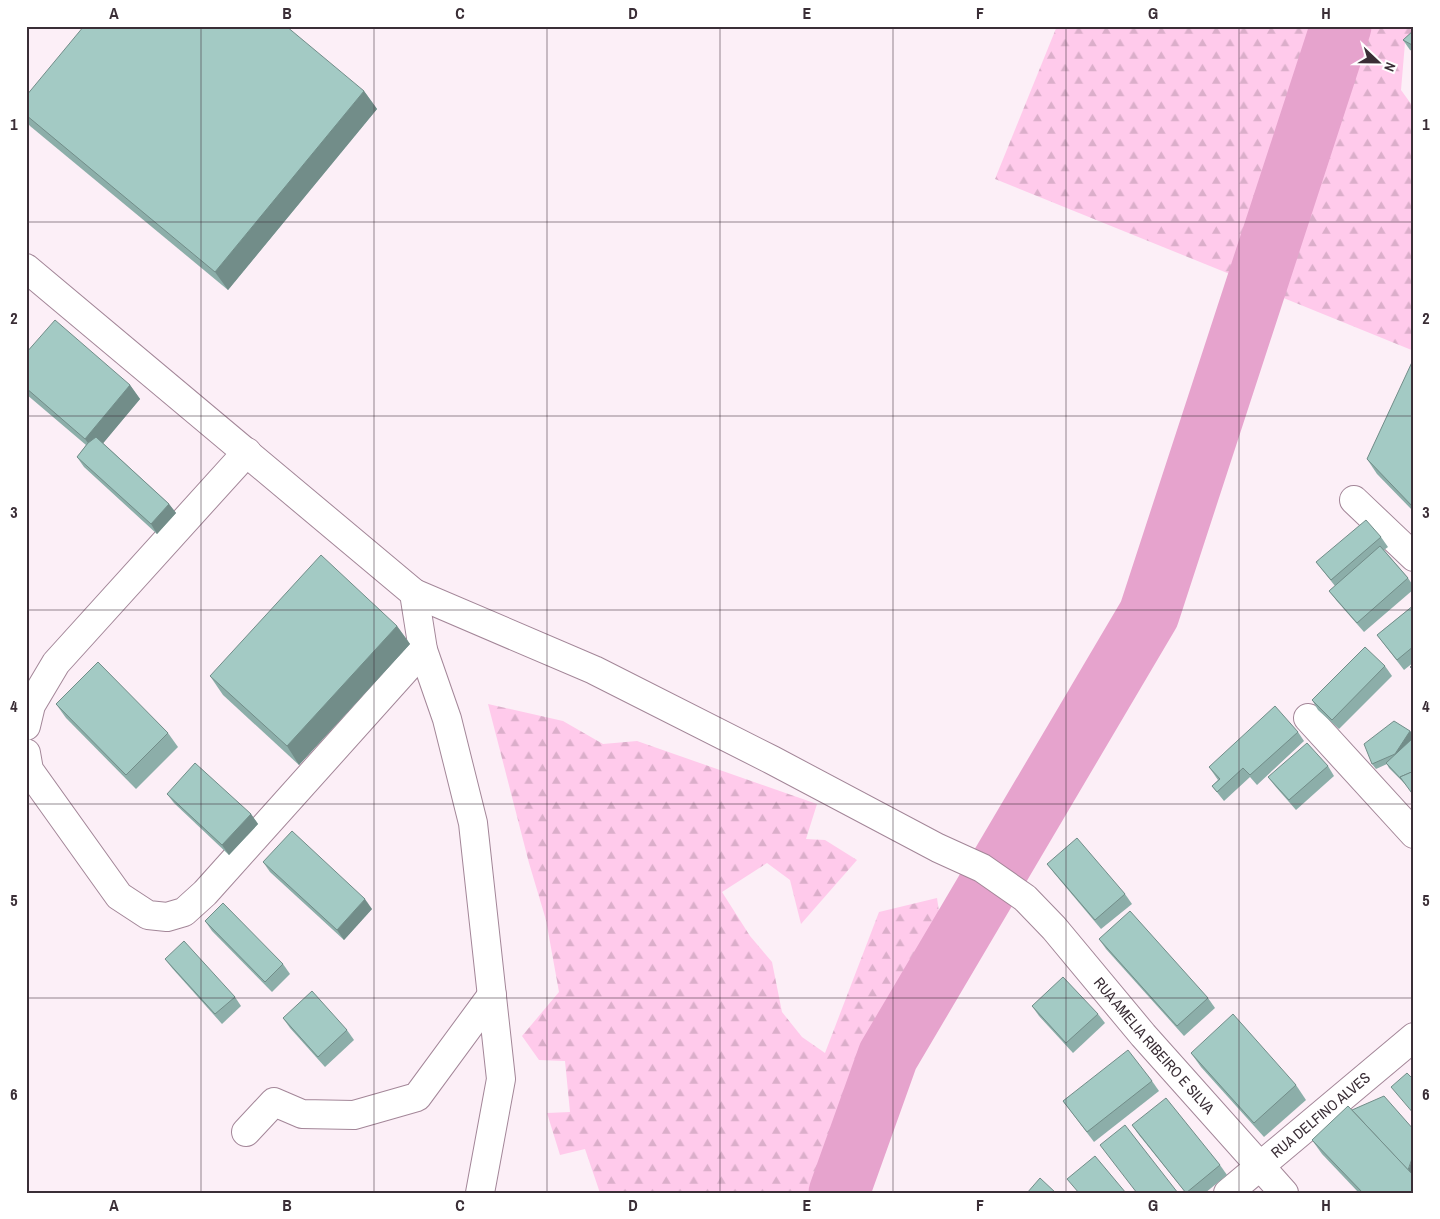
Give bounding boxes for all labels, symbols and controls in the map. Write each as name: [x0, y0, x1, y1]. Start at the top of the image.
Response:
text: A: [109, 2, 119, 24]
text: B: [282, 2, 292, 24]
text: C: [455, 2, 465, 24]
text: D: [628, 2, 638, 24]
text: E: [803, 2, 812, 24]
text: F: [976, 2, 984, 24]
text: G: [1148, 2, 1158, 24]
text: H: [1321, 2, 1331, 24]
north arrow: [1352, 38, 1402, 88]
text: N: [1380, 60, 1400, 74]
text: 1: [10, 113, 18, 135]
text: 1: [1422, 113, 1430, 135]
text: 2: [10, 307, 18, 329]
text: 2: [1422, 307, 1430, 329]
text: 3: [10, 501, 18, 523]
text: 3: [1422, 501, 1430, 523]
text: 4: [10, 695, 18, 717]
text: 4: [1422, 695, 1430, 717]
text: 5: [10, 889, 18, 911]
text: 5: [1422, 889, 1430, 911]
street label: RUA AMELIA RIBEIRO E SILVA: [1089, 972, 1220, 1119]
street label: RUA DELFINO ALVES: [1266, 1067, 1375, 1163]
text: 6: [10, 1083, 18, 1105]
text: 6: [1422, 1083, 1430, 1105]
text: A: [109, 1194, 119, 1216]
text: B: [282, 1194, 292, 1216]
text: C: [455, 1194, 465, 1216]
text: D: [628, 1194, 638, 1216]
text: E: [803, 1194, 812, 1216]
text: F: [976, 1194, 984, 1216]
text: G: [1148, 1194, 1158, 1216]
text: H: [1321, 1194, 1331, 1216]

